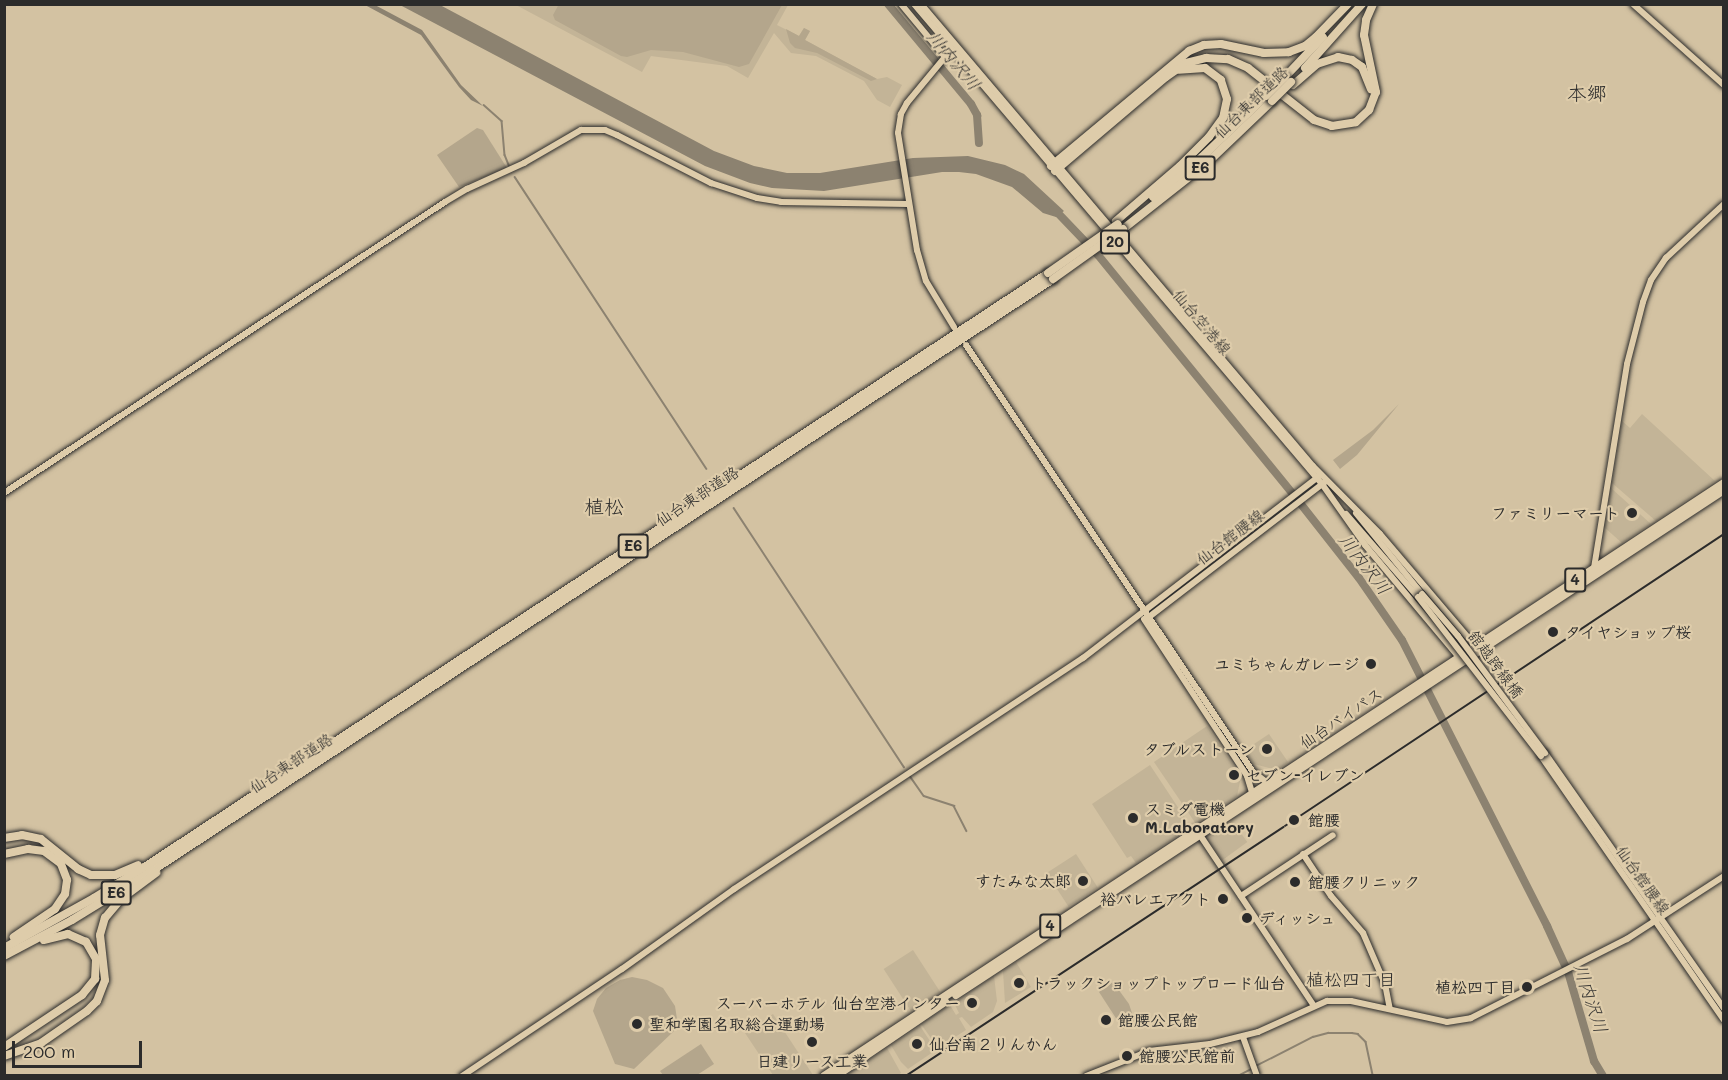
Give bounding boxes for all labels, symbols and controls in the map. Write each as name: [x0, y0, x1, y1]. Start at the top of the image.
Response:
water label: 川内沢川: [923, 25, 985, 95]
street label: 仙台東部道路: [1210, 62, 1292, 142]
district label: 本郷: [1567, 80, 1607, 104]
road number: E6: [1184, 156, 1216, 180]
road number: 20: [1098, 230, 1132, 254]
street label: 仙台空港線: [1169, 285, 1235, 359]
street label: 仙台東部道路: [652, 462, 742, 530]
district label: 植松: [584, 494, 624, 518]
place label: ファミリーマート: [1492, 503, 1620, 523]
street label: 仙台館腰線: [1192, 505, 1268, 569]
marker: ファミリーマート: [1625, 506, 1639, 520]
water label: 川内沢川: [1334, 529, 1396, 599]
road number: E6: [616, 534, 650, 558]
road number: 4: [1563, 568, 1587, 592]
place label: タイヤショップ桜: [1565, 622, 1693, 642]
marker: タイヤショップ桜: [1546, 625, 1560, 639]
street label: 舘越跨線橋: [1464, 626, 1528, 702]
place label: ユミちゃんガレージ: [1214, 654, 1359, 674]
marker: ユミちゃんガレージ: [1364, 657, 1378, 671]
street label: 仙台バイパス: [1296, 683, 1386, 753]
street label: 仙台東部道路: [246, 729, 336, 797]
place label: タブルストーン: [1143, 739, 1255, 759]
marker: タブルストーン: [1260, 742, 1274, 756]
place label: セブン-イレブン: [1246, 765, 1365, 785]
marker: セブン-イレブン: [1227, 768, 1241, 782]
place label: スミダ電機 M.Laboratory: [1145, 799, 1254, 837]
place label: 館腰: [1308, 810, 1340, 830]
marker: スミダ電機 M.Laboratory: [1126, 811, 1140, 825]
marker: 館腰: [1285, 811, 1303, 829]
street label: 仙台館腰線: [1612, 842, 1674, 918]
place label: すたみな太郎: [975, 871, 1071, 891]
place label: 館腰クリニック: [1308, 872, 1420, 892]
marker: 館腰クリニック: [1286, 873, 1304, 891]
marker: すたみな太郎: [1076, 874, 1090, 888]
road number: E6: [100, 881, 132, 905]
place label: 裕バレエアクト: [1099, 889, 1211, 909]
marker: 裕バレエアクト: [1216, 892, 1230, 906]
place label: ディッシュ: [1259, 908, 1339, 928]
marker: ディッシュ: [1240, 911, 1254, 925]
road number: 4: [1038, 914, 1062, 938]
water label: 川内沢川: [1570, 960, 1612, 1036]
district label: 植松四丁目: [1306, 968, 1396, 990]
place label: トラックショップトップロード仙台: [1031, 973, 1287, 993]
marker: トラックショップトップロード仙台: [1012, 976, 1026, 990]
place label: 植松四丁目: [1435, 977, 1515, 997]
marker: 植松四丁目: [1520, 980, 1534, 994]
place label: スーパーホテル 仙台空港インター: [715, 993, 960, 1013]
marker: スーパーホテル 仙台空港インター: [965, 996, 979, 1010]
place label: 館腰公民館: [1118, 1010, 1198, 1030]
marker: 館腰公民館: [1099, 1013, 1113, 1027]
place label: 聖和学園名取総合運動場: [649, 1014, 825, 1034]
marker: 聖和学園名取総合運動場: [630, 1017, 644, 1031]
scale bar: [15, 1029, 146, 1067]
place label: 仙台南２りんかん: [929, 1034, 1057, 1054]
marker: 日建リース工業: [805, 1035, 819, 1049]
marker: 仙台南２りんかん: [910, 1037, 924, 1051]
text: 200 m: [23, 1039, 75, 1063]
place label: 館腰公民館前: [1139, 1046, 1235, 1066]
marker: 館腰公民館前: [1120, 1049, 1134, 1063]
place label: 日建リース工業: [756, 1051, 868, 1071]

